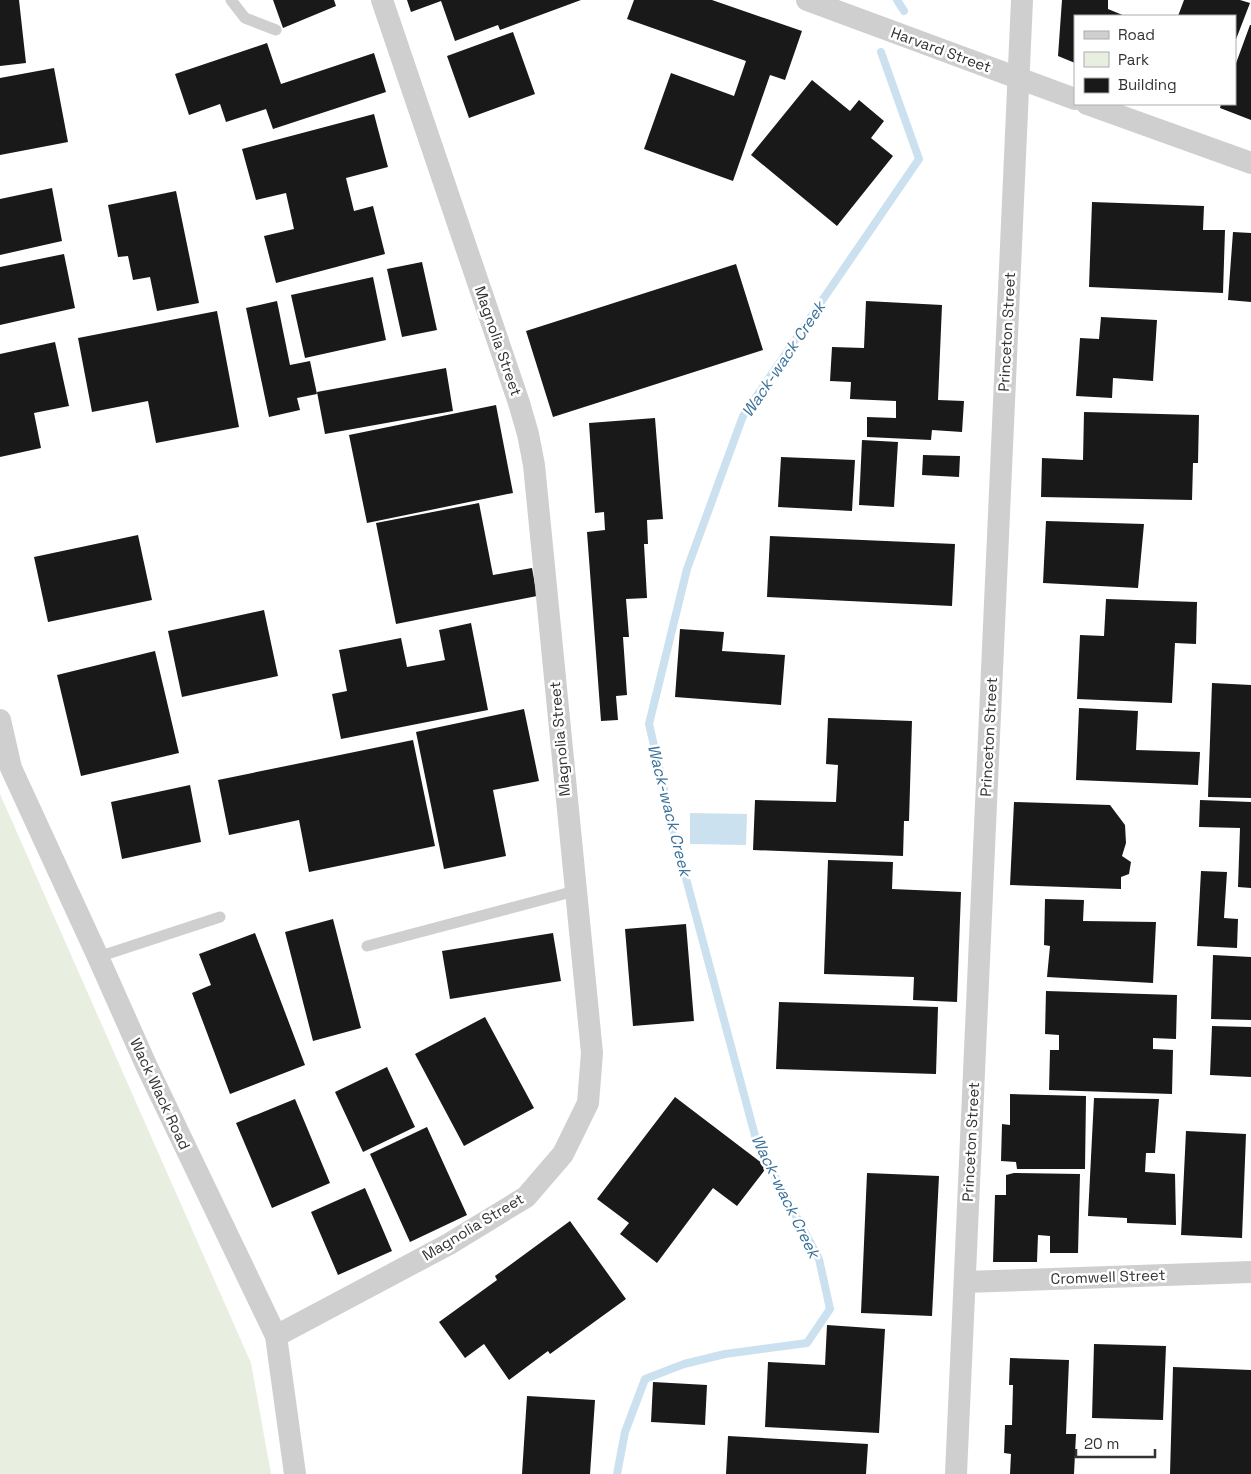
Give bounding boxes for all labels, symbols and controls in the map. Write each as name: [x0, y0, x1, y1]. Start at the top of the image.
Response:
legend: [1074, 15, 1236, 105]
street label: Harvard Street: [888, 23, 994, 77]
text: Road: [1118, 25, 1155, 44]
text: Park: [1118, 50, 1149, 69]
text: Building: [1118, 75, 1177, 94]
street label: Princeton Street: [994, 272, 1019, 392]
street label: Magnolia Street: [471, 283, 526, 398]
water label: Wack-wack Creek: [737, 295, 831, 421]
street label: Princeton Street: [976, 677, 1001, 797]
street label: Magnolia Street: [545, 681, 574, 797]
water label: Wack-wack Creek: [643, 742, 697, 881]
street label: Wack Wack Road: [126, 1035, 195, 1153]
street label: Princeton Street: [958, 1082, 983, 1202]
water label: Wack-wack Creek: [746, 1131, 826, 1264]
street label: Magnolia Street: [418, 1189, 527, 1264]
street label: Cromwell Street: [1050, 1265, 1166, 1288]
scale bar: [1076, 1426, 1155, 1458]
text: 20 m: [1084, 1434, 1119, 1453]

